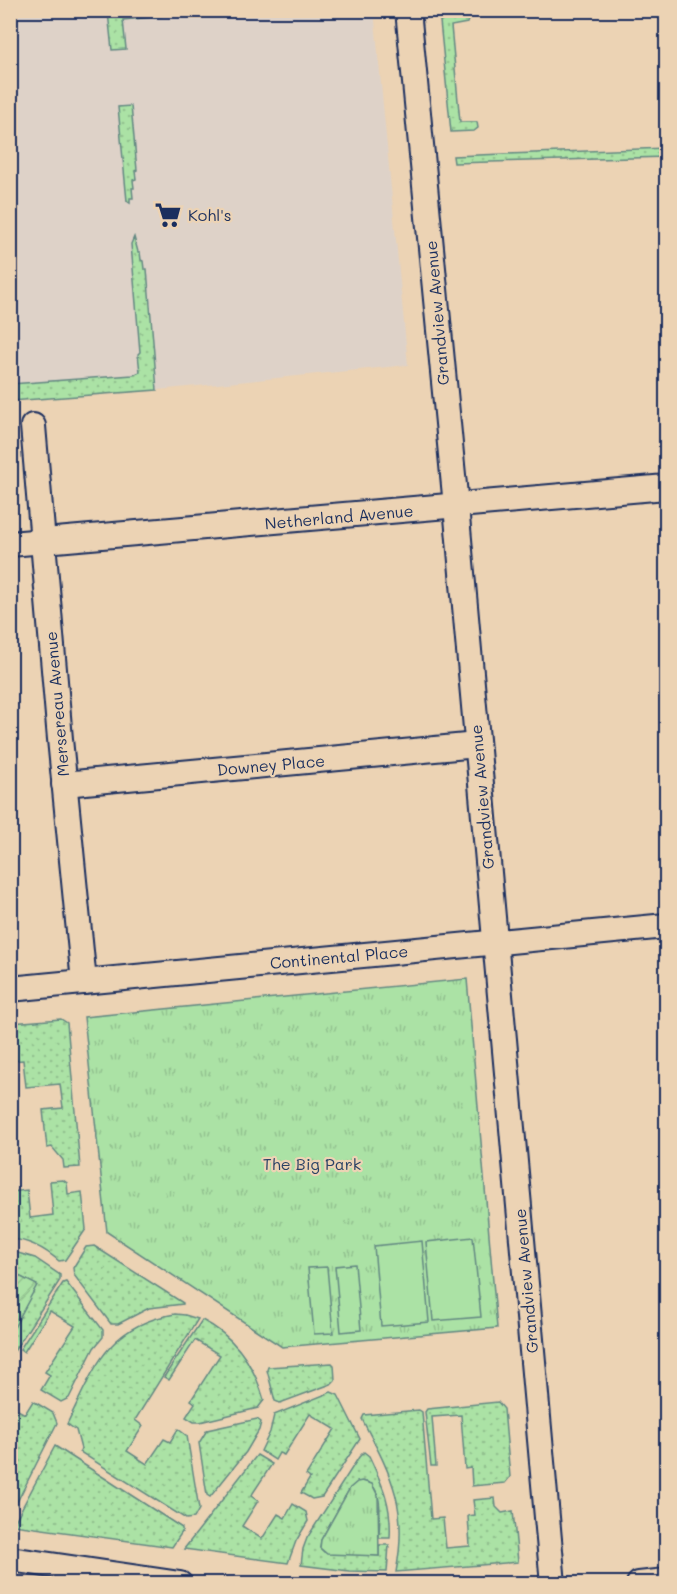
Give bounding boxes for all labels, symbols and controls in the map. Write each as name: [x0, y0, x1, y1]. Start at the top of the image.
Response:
supermarket icon: Kohl's: [153, 200, 183, 230]
place label: Kohl's: [188, 204, 232, 225]
street label: Grandview Avenue: [420, 240, 453, 386]
street label: Netherland Avenue: [264, 500, 414, 533]
street label: Mersereau Avenue: [40, 631, 73, 777]
street label: Grandview Avenue: [465, 724, 498, 870]
street label: Downey Place: [216, 749, 326, 780]
street label: Continental Place: [269, 940, 409, 973]
park label: The Big Park: [263, 1153, 361, 1174]
street label: Grandview Avenue: [509, 1208, 542, 1354]

